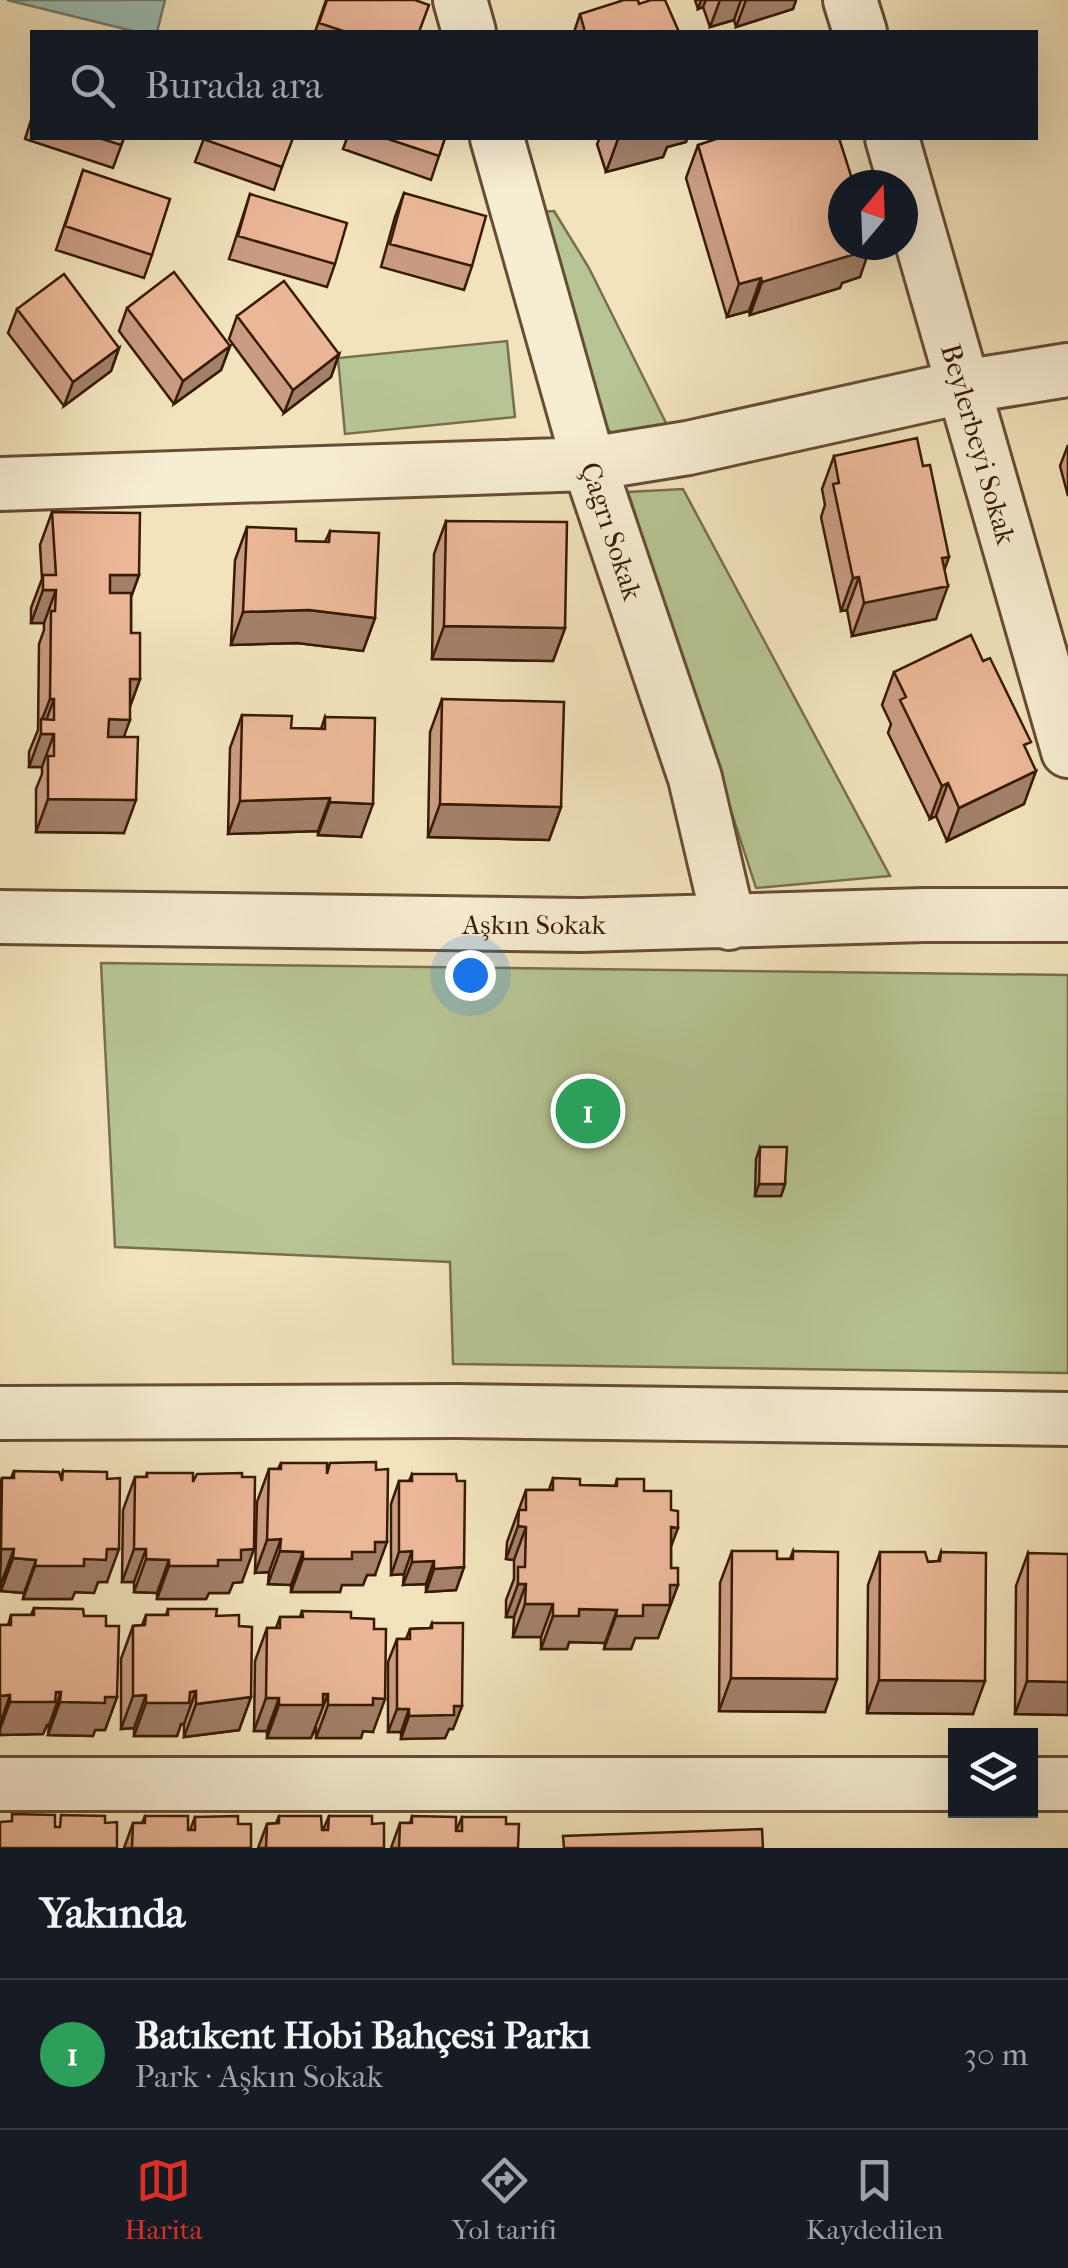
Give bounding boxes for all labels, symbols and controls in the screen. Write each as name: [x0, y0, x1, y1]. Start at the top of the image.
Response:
search box: [30, 30, 1038, 140]
icon: search: [65, 58, 120, 113]
text: Burada ara: [145, 63, 323, 108]
north arrow: [828, 170, 918, 260]
street label: Beylerbeyi Sokak: [934, 340, 1023, 549]
street label: Çagrı Sokak: [574, 458, 650, 605]
street label: Aşkın Sokak: [461, 908, 606, 941]
your location: [445, 950, 496, 1001]
pin: 1: [556, 1074, 620, 1148]
map controls: [948, 1728, 1038, 1818]
button: layers: [948, 1728, 1038, 1818]
text: Yakında: [40, 1889, 185, 1938]
text: Batıkent Hobi Bahçesi Parkı: [135, 2013, 591, 2058]
text: 1: [67, 2036, 78, 2073]
text: 30 m: [964, 2036, 1028, 2073]
text: Park · Aşkın Sokak: [135, 2058, 383, 2095]
tab: Harita: [125, 2153, 203, 2246]
tab: Yol tarifi: [452, 2153, 557, 2246]
tab: Kaydedilen: [806, 2153, 943, 2246]

